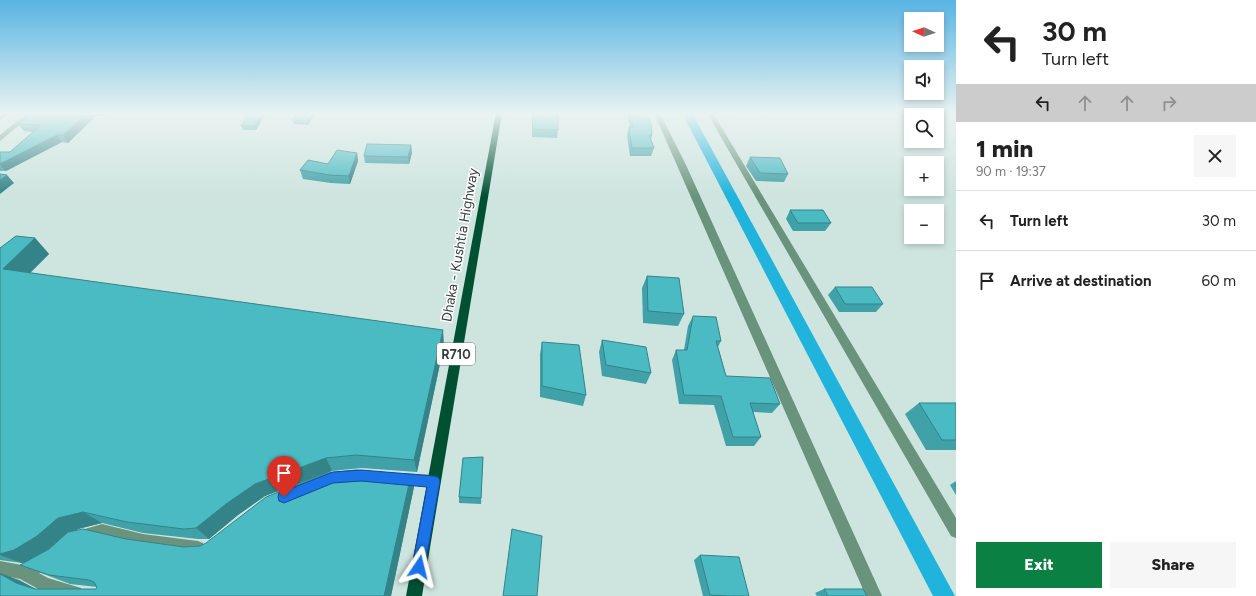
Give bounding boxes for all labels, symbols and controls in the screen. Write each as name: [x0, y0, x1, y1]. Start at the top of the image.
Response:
north arrow: [904, 12, 944, 52]
map controls: [904, 12, 944, 244]
text: 30 m: [1042, 14, 1107, 48]
icon: left: [976, 16, 1028, 68]
text: Turn left: [1042, 48, 1109, 70]
button: sound: [904, 60, 944, 100]
icon: left: [1032, 92, 1054, 114]
icon: ahead: [1074, 92, 1096, 114]
icon: ahead: [1116, 92, 1138, 114]
icon: right: [1158, 92, 1180, 114]
button: search: [904, 108, 944, 148]
text: 1 min: [976, 134, 1033, 163]
button: close: [1194, 135, 1236, 177]
button: +: [904, 156, 944, 196]
text: 90 m · 19:37: [976, 164, 1046, 179]
street label: Dhaka - Kushtia Highway: [438, 166, 482, 323]
button: −: [904, 204, 944, 244]
icon: left: [976, 210, 998, 232]
text: Turn left: [1010, 212, 1068, 230]
text: 30 m: [1202, 212, 1236, 230]
icon: arrive: [976, 270, 998, 292]
text: Arrive at destination: [1010, 272, 1151, 290]
text: 60 m: [1201, 272, 1236, 290]
road number: R710: [437, 343, 475, 365]
pin: [267, 456, 301, 497]
icon: arrive: [273, 462, 295, 484]
button: Exit: [976, 542, 1102, 588]
button: Share: [1110, 542, 1236, 588]
position arrow: [398, 546, 440, 588]

